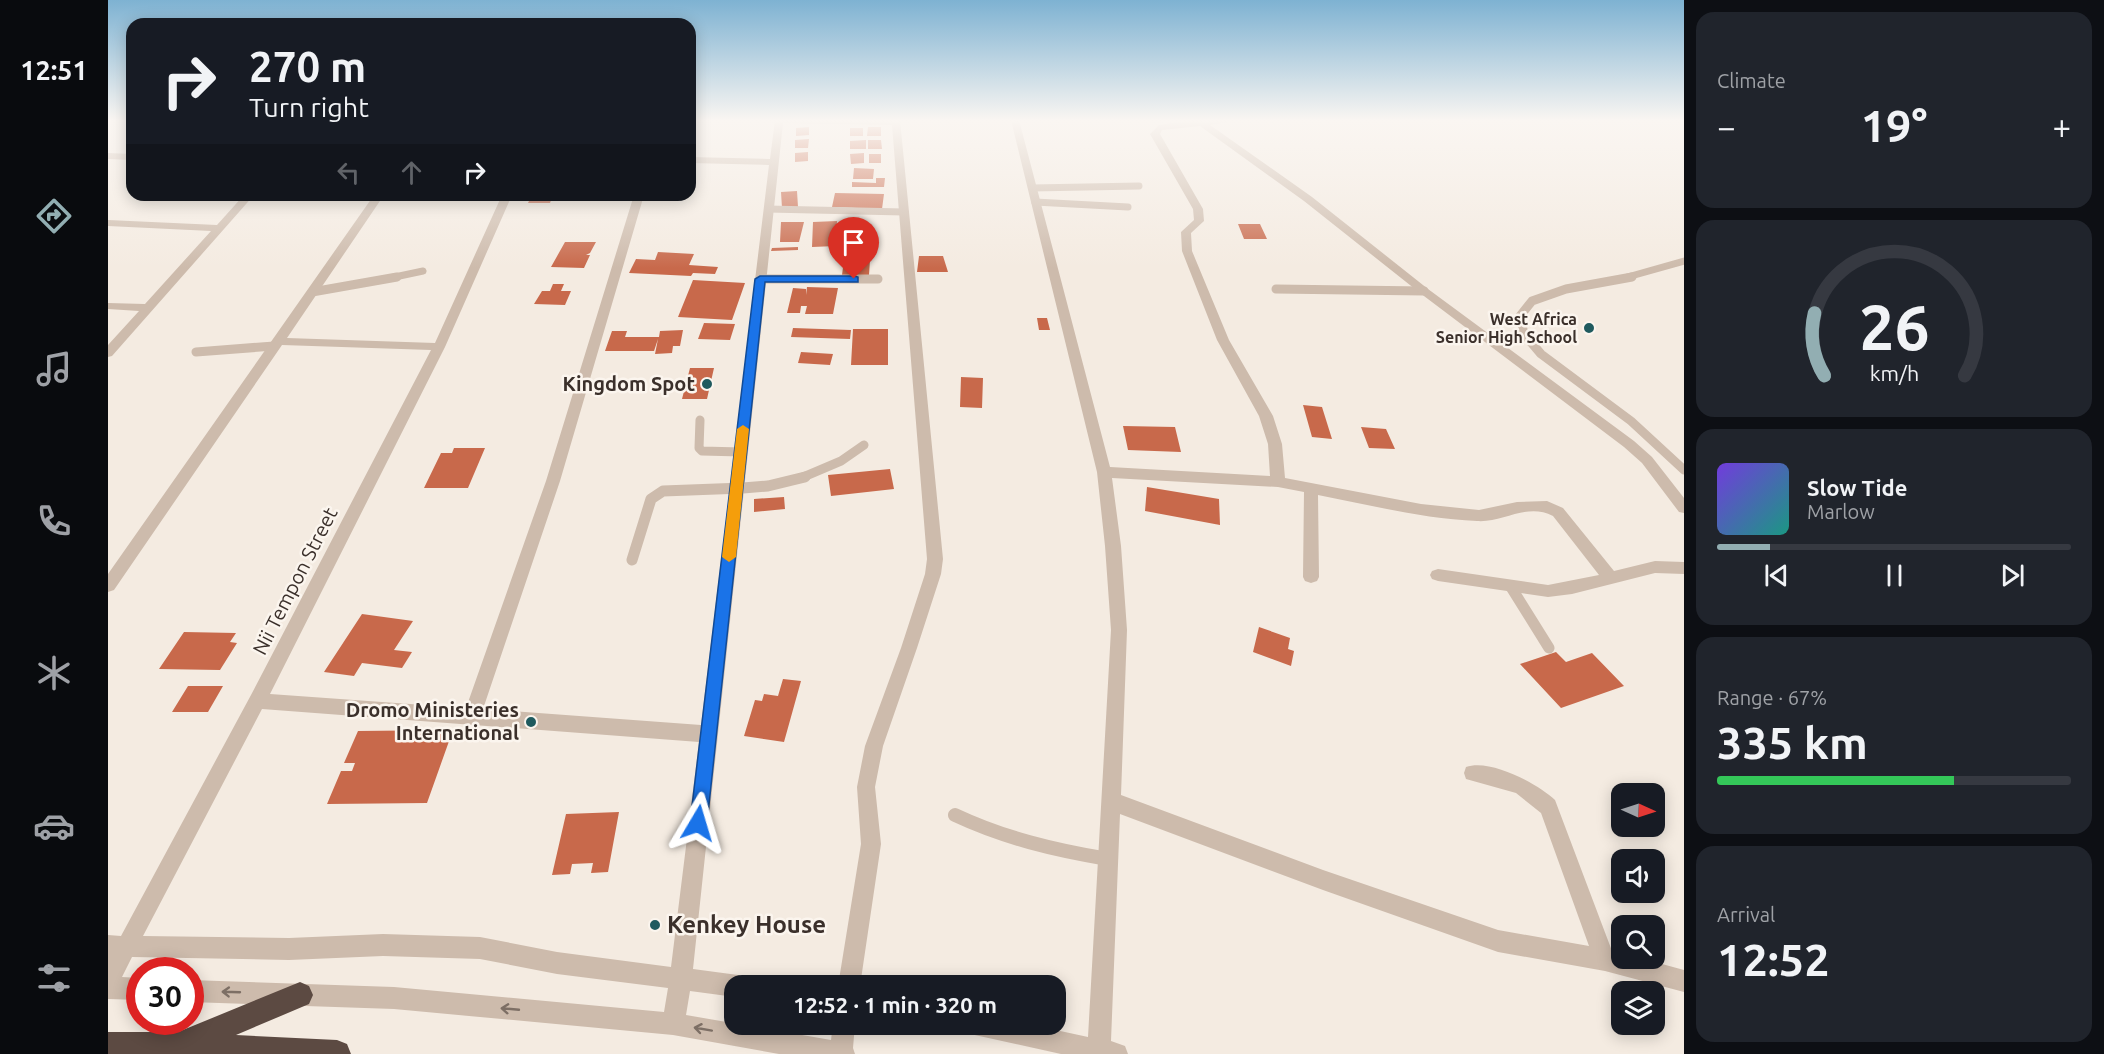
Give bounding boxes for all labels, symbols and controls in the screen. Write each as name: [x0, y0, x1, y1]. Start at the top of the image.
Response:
icon: right: [150, 42, 228, 120]
text: 270 m: [249, 43, 366, 90]
text: 12:51: [20, 55, 88, 85]
text: Climate: [1717, 69, 1786, 92]
text: Turn right: [249, 92, 369, 122]
text: 19°: [1861, 100, 1927, 151]
text: −: [1717, 108, 1736, 145]
text: +: [2052, 108, 2071, 145]
icon: left: [332, 156, 365, 189]
icon: ahead: [395, 156, 428, 189]
icon: right: [458, 156, 491, 189]
icon: directions: [33, 195, 75, 237]
pin: [828, 217, 879, 279]
icon: arrive: [837, 226, 870, 259]
text: 26: [1859, 292, 1929, 362]
place label: West Africa Senior High School: [1436, 310, 1577, 346]
marker: West Africa Senior High School: [1582, 321, 1596, 335]
icon: music: [33, 348, 75, 390]
text: km/h: [1869, 361, 1919, 385]
place label: Kingdom Spot: [562, 372, 695, 395]
marker: Kingdom Spot: [700, 377, 714, 391]
text: Slow Tide: [1807, 475, 1907, 500]
icon: phone: [33, 500, 75, 542]
text: Marlow: [1807, 500, 1875, 523]
street label: Nii Tempon Street: [247, 503, 342, 658]
icon: previous: [1760, 559, 1793, 592]
icon: pause: [1878, 559, 1911, 592]
icon: next: [1996, 559, 2029, 592]
icon: climate: [33, 652, 75, 694]
text: Range · 67%: [1717, 686, 1827, 709]
place label: Dromo Ministeries International: [346, 698, 519, 744]
marker: Dromo Ministeries International: [524, 715, 538, 729]
text: 335 km: [1717, 717, 1868, 768]
north arrow: [1611, 783, 1665, 837]
map controls: [1611, 783, 1665, 1035]
position arrow: [666, 791, 730, 855]
icon: car: [33, 805, 75, 847]
button: sound: [1611, 849, 1665, 903]
text: Arrival: [1717, 903, 1775, 926]
place label: Kenkey House: [667, 911, 826, 938]
button: search: [1611, 915, 1665, 969]
marker: Kenkey House: [648, 918, 662, 932]
text: 12:52: [1717, 934, 1830, 985]
icon: filters: [33, 957, 75, 999]
speed limit sign: 30: [126, 957, 204, 1035]
button: layers: [1611, 981, 1665, 1035]
one-way arrow: [222, 987, 242, 998]
text: 12:52 · 1 min · 320 m: [793, 992, 997, 1017]
one-way arrow: [500, 1003, 520, 1014]
one-way arrow: [694, 1024, 714, 1035]

